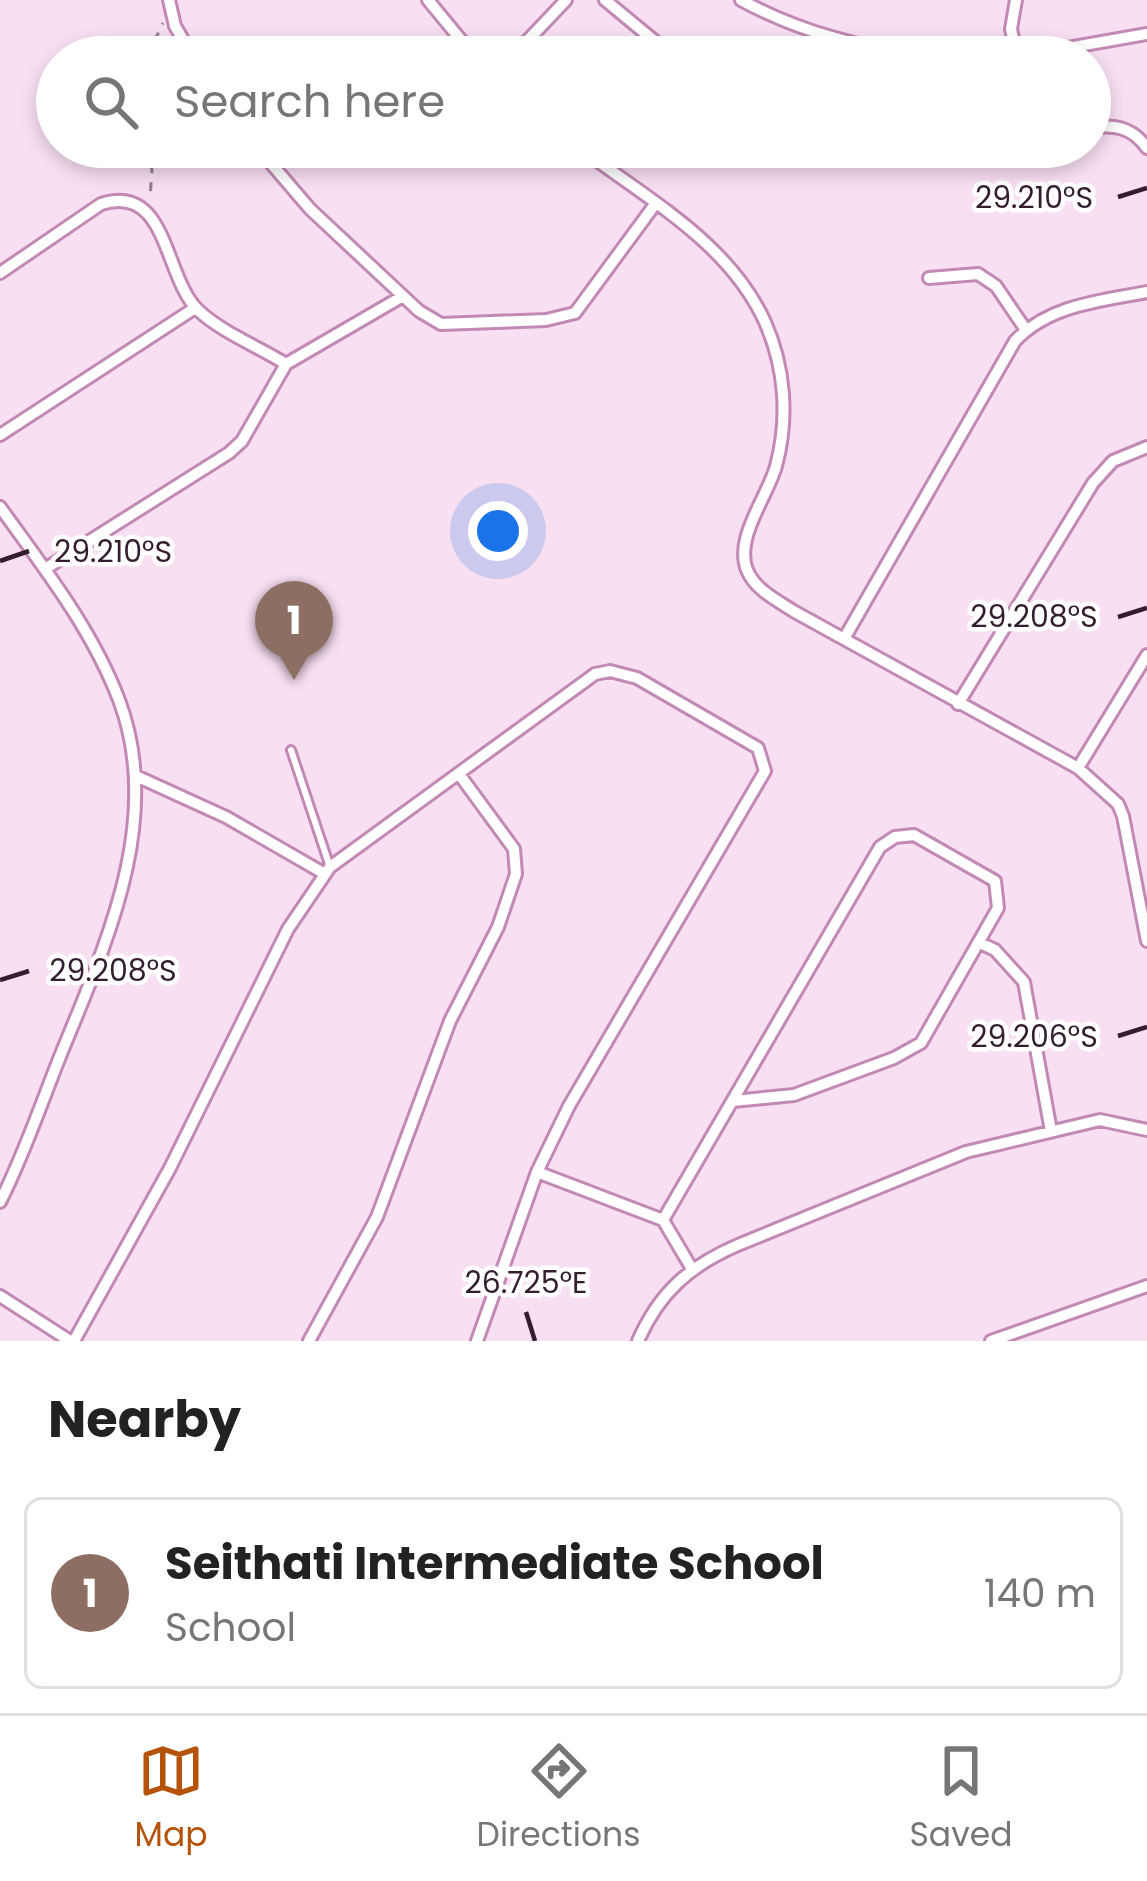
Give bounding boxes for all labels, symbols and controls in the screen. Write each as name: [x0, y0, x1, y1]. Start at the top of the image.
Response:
search box: [36, 36, 1111, 168]
icon: search: [78, 69, 144, 135]
text: Search here: [174, 70, 445, 133]
text: 29.210°S: [975, 176, 1093, 219]
your location: [468, 501, 528, 561]
text: 29.210°S: [54, 530, 172, 573]
pin: 1: [255, 581, 333, 680]
text: 29.208°S: [970, 595, 1098, 638]
text: 29.208°S: [49, 949, 177, 992]
text: 29.206°S: [970, 1015, 1098, 1058]
text: 26.725°E: [465, 1261, 587, 1304]
text: Nearby: [48, 1383, 241, 1455]
text: Seithati Intermediate School: [165, 1532, 824, 1595]
text: 1: [83, 1566, 97, 1621]
text: 140 m: [984, 1566, 1096, 1621]
text: School: [165, 1600, 296, 1655]
tab: Map: [135, 1738, 208, 1860]
tab: Directions: [477, 1738, 640, 1860]
tab: Saved: [910, 1738, 1012, 1860]

